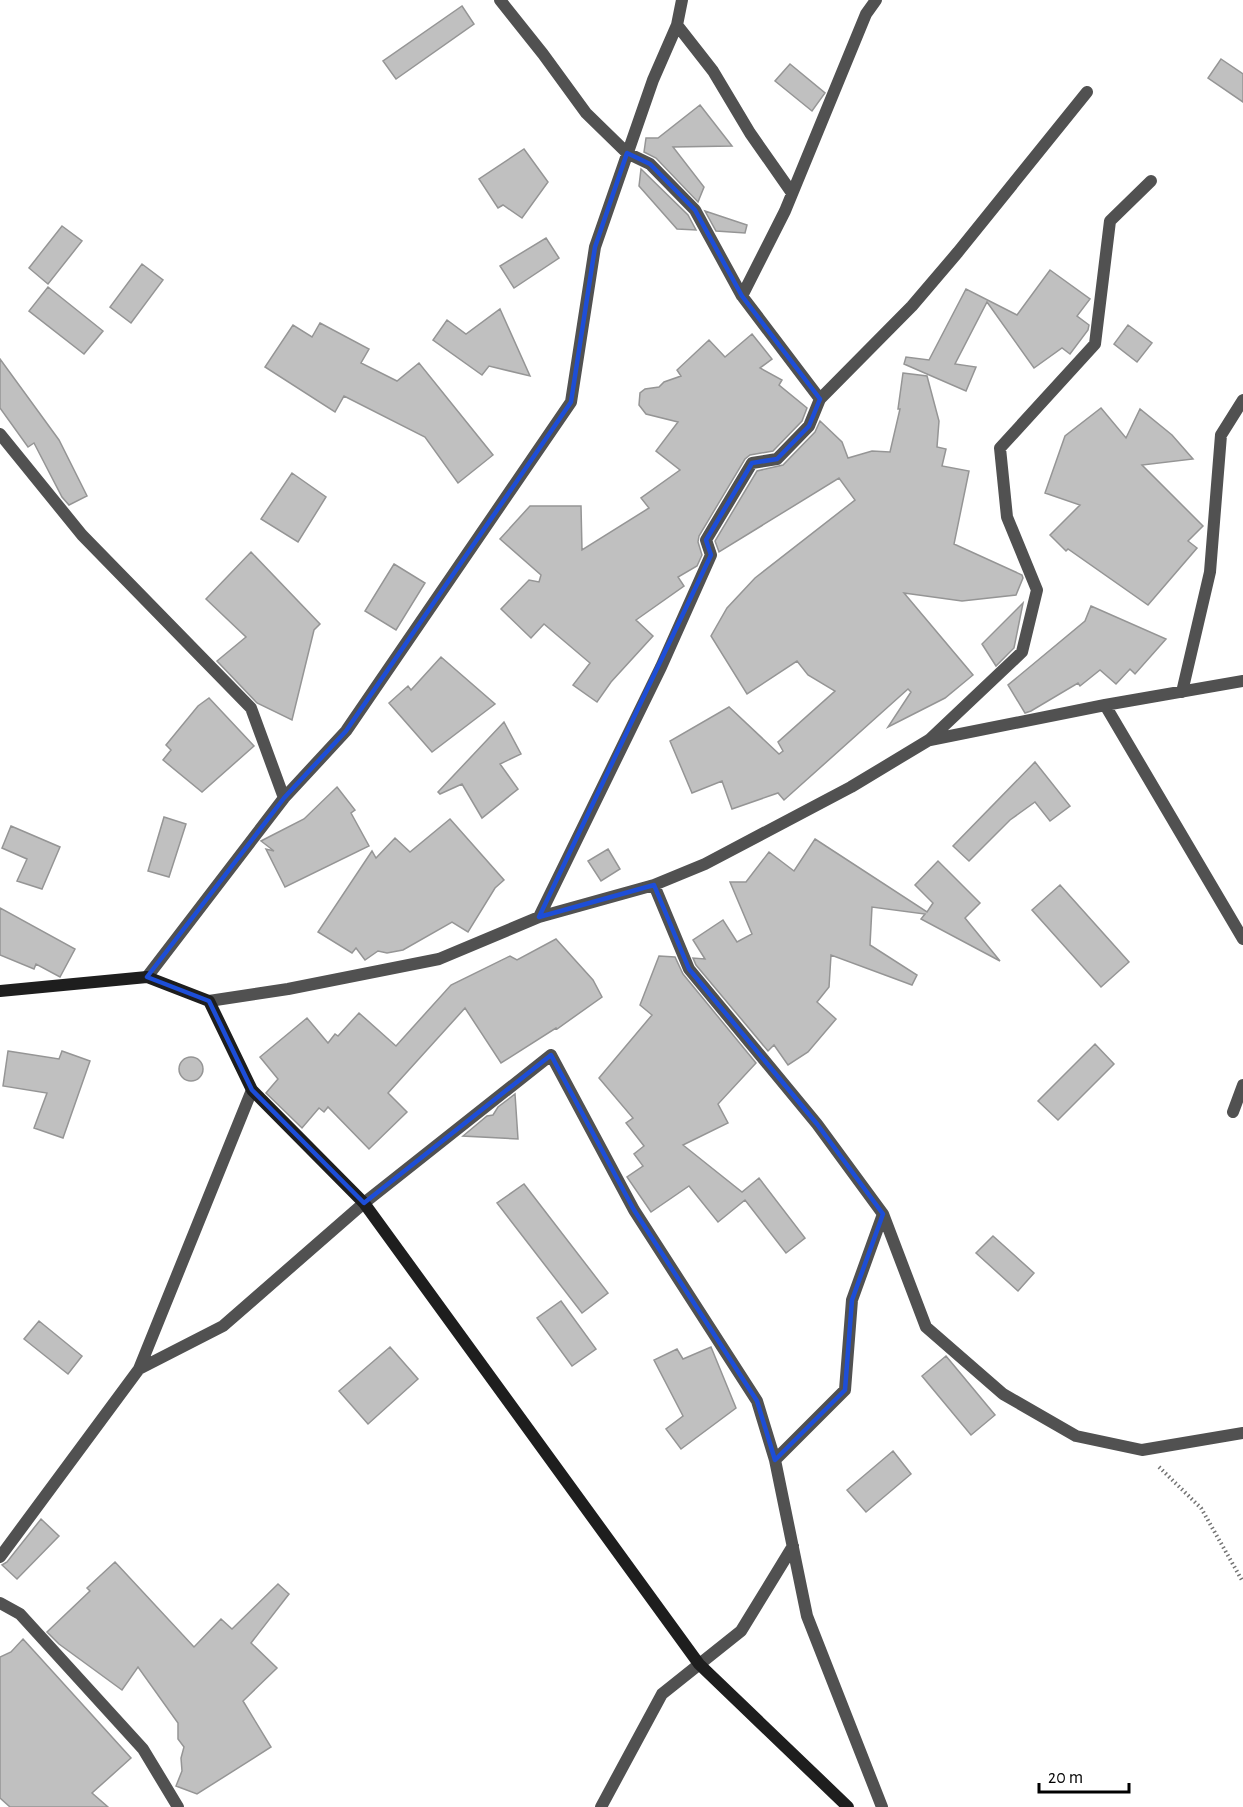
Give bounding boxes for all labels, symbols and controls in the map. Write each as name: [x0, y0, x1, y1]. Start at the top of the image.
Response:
scale bar: [1039, 1756, 1129, 1794]
text: 20 m: [1048, 1769, 1083, 1787]

